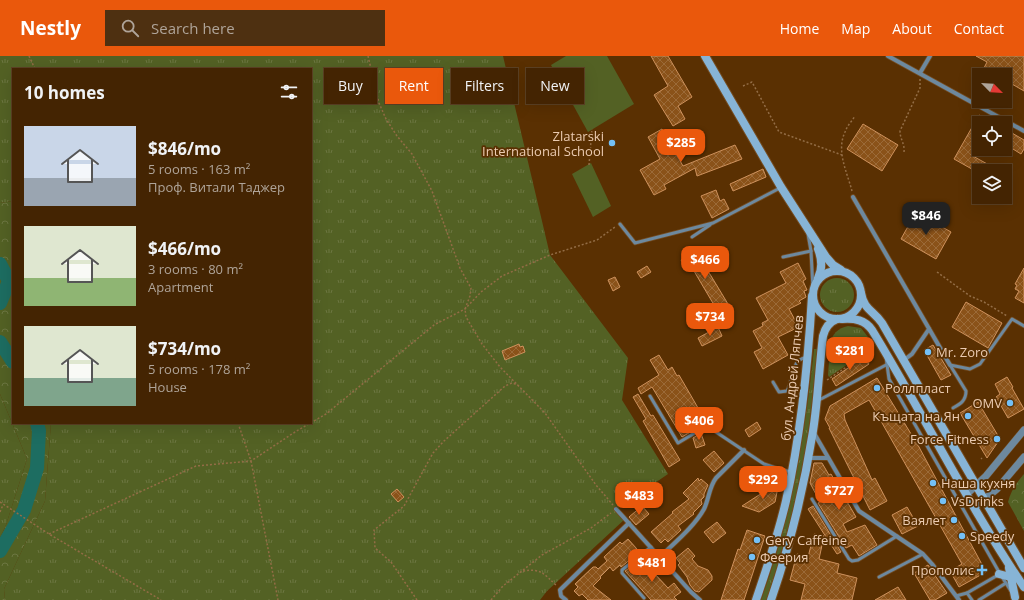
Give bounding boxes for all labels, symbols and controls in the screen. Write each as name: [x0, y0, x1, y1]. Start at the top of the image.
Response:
search box: [105, 10, 385, 46]
text: Nestly: [20, 15, 81, 41]
icon: search: [119, 17, 141, 39]
text: Search here: [151, 18, 235, 38]
text: Home: [780, 19, 819, 38]
text: Map: [841, 19, 870, 38]
text: About: [892, 19, 932, 38]
text: Contact: [954, 19, 1004, 38]
chip: Buy: [324, 68, 377, 104]
chip: Rent: [385, 68, 443, 104]
chip: Filters: [451, 68, 518, 104]
chip: New: [526, 68, 584, 104]
north arrow: [972, 68, 1012, 108]
map controls: [972, 68, 1012, 204]
text: 10 homes: [24, 81, 105, 104]
icon: filters: [278, 81, 300, 103]
button: locate: [972, 116, 1012, 156]
place label: Zlatarski International School: [482, 127, 604, 160]
pin: $285: [657, 129, 705, 163]
text: $285: [666, 133, 696, 151]
text: $846/mo: [148, 137, 221, 160]
marker: Zlatarski International School: [607, 138, 617, 148]
icon: home: [56, 142, 104, 190]
text: 5 rooms · 163 m²: [148, 160, 250, 178]
button: layers: [972, 164, 1012, 204]
text: Проф. Витали Таджер: [148, 178, 285, 196]
pin: $846: [902, 202, 950, 236]
text: $846: [911, 206, 941, 224]
text: $466/mo: [148, 237, 221, 260]
icon: home: [56, 242, 104, 290]
pin: $466: [681, 246, 729, 280]
text: $466: [690, 250, 720, 268]
text: 3 rooms · 80 m²: [148, 260, 243, 278]
text: Apartment: [148, 278, 213, 296]
pin: $734: [686, 303, 734, 337]
text: $734: [695, 307, 725, 325]
street label: бул. Андрей Ляпчев: [776, 314, 808, 442]
text: $734/mo: [148, 337, 221, 360]
pin: $281: [826, 337, 874, 371]
text: $281: [835, 341, 865, 359]
icon: home: [56, 342, 104, 390]
place label: Mr. Zoro: [936, 343, 988, 361]
marker: Mr. Zoro: [923, 347, 933, 357]
text: 5 rooms · 178 m²: [148, 360, 250, 378]
text: House: [148, 378, 187, 396]
place label: Роллпласт: [885, 379, 951, 397]
marker: Роллпласт: [872, 383, 882, 393]
place label: OMV: [972, 394, 1002, 412]
marker: OMV: [1005, 398, 1015, 408]
pin: $406: [675, 407, 723, 441]
place label: Къщата на Ян: [872, 407, 960, 425]
text: $406: [684, 411, 714, 429]
marker: Къщата на Ян: [963, 411, 973, 421]
place label: Force Fitness: [910, 430, 989, 448]
marker: Force Fitness: [992, 434, 1002, 444]
pin: $292: [739, 466, 787, 500]
text: $292: [748, 470, 778, 488]
place label: Наша кухня: [941, 474, 1015, 492]
pin: $727: [815, 477, 863, 511]
marker: Наша кухня: [928, 478, 938, 488]
text: $727: [824, 481, 854, 499]
pin: $483: [615, 482, 663, 516]
text: $483: [624, 486, 654, 504]
place label: VsDrinks: [951, 492, 1004, 510]
marker: VsDrinks: [938, 496, 948, 506]
place label: Ваялет: [902, 511, 946, 529]
marker: Ваялет: [949, 515, 959, 525]
place label: Speedy: [970, 527, 1015, 545]
place label: Gery Caffeine: [765, 531, 847, 549]
marker: Speedy: [957, 531, 967, 541]
marker: Gery Caffeine: [752, 535, 762, 545]
place label: Феерия: [760, 548, 808, 566]
pin: $481: [628, 549, 676, 583]
marker: Феерия: [747, 552, 757, 562]
text: $481: [637, 553, 667, 571]
place label: Прополис: [911, 561, 974, 579]
marker: Прополис: [977, 565, 987, 575]

